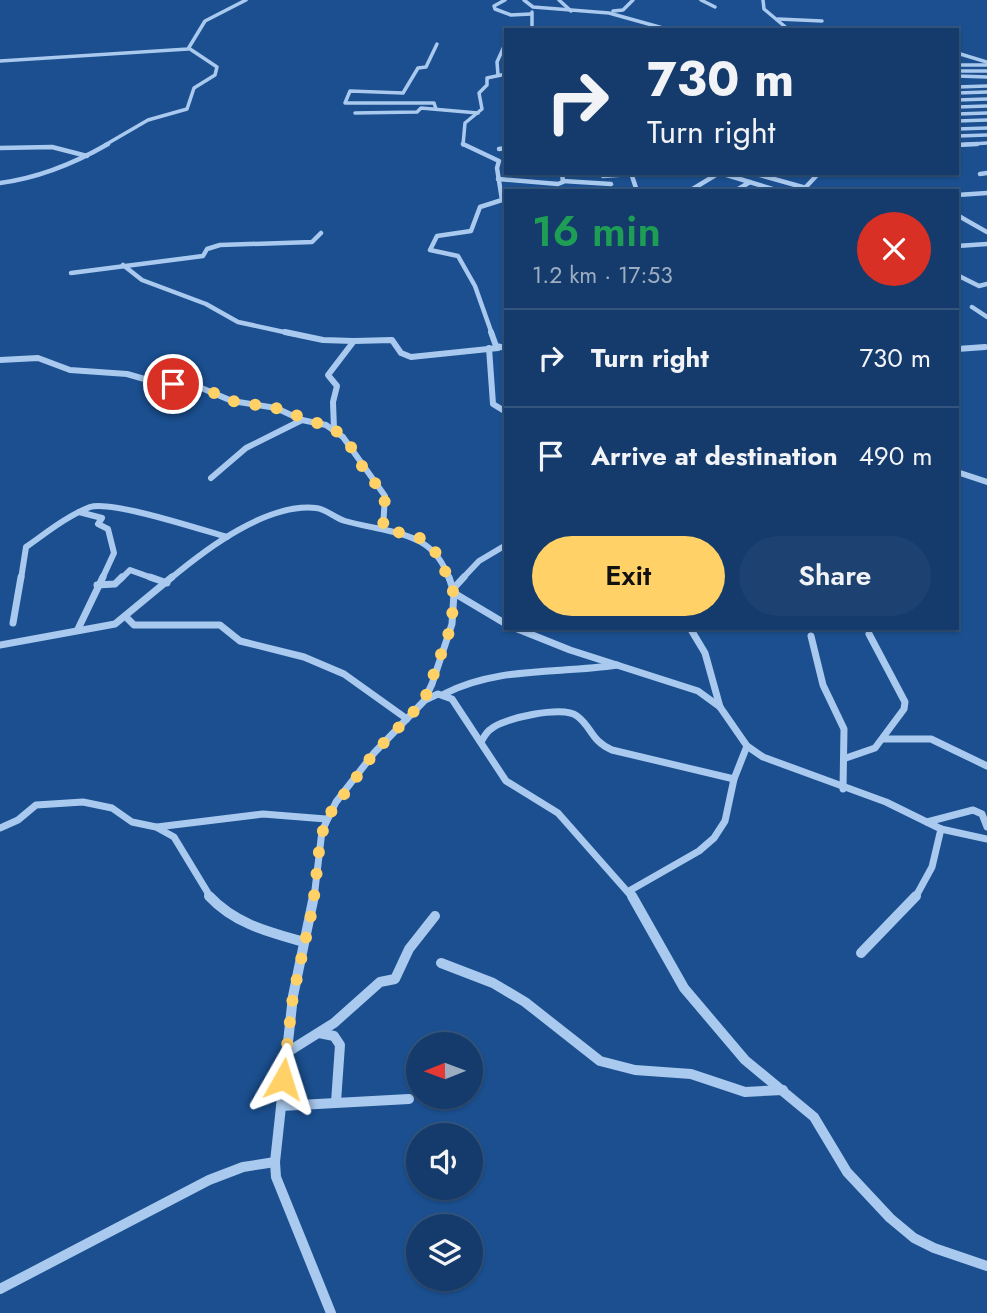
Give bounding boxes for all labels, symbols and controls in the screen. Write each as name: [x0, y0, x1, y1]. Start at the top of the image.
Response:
text: 730 m: [647, 44, 794, 114]
icon: right: [532, 56, 623, 147]
text: Turn right: [647, 109, 776, 155]
text: 16 min: [532, 201, 661, 262]
button: close: [857, 212, 931, 286]
text: 1.2 km · 17:53: [532, 258, 673, 292]
icon: right: [532, 339, 570, 377]
text: Turn right: [591, 339, 709, 377]
text: 730 m: [859, 339, 931, 377]
pin: [143, 354, 203, 414]
icon: arrive: [154, 365, 192, 403]
icon: arrive: [532, 437, 570, 475]
text: Arrive at destination: [591, 437, 838, 475]
text: 490 m: [859, 437, 933, 475]
button: Exit: [532, 536, 725, 616]
button: Share: [739, 536, 931, 616]
north arrow: [406, 1032, 483, 1110]
map controls: [406, 1032, 483, 1291]
position arrow: [246, 1042, 320, 1116]
button: sound: [406, 1123, 483, 1200]
button: layers: [406, 1214, 483, 1291]

